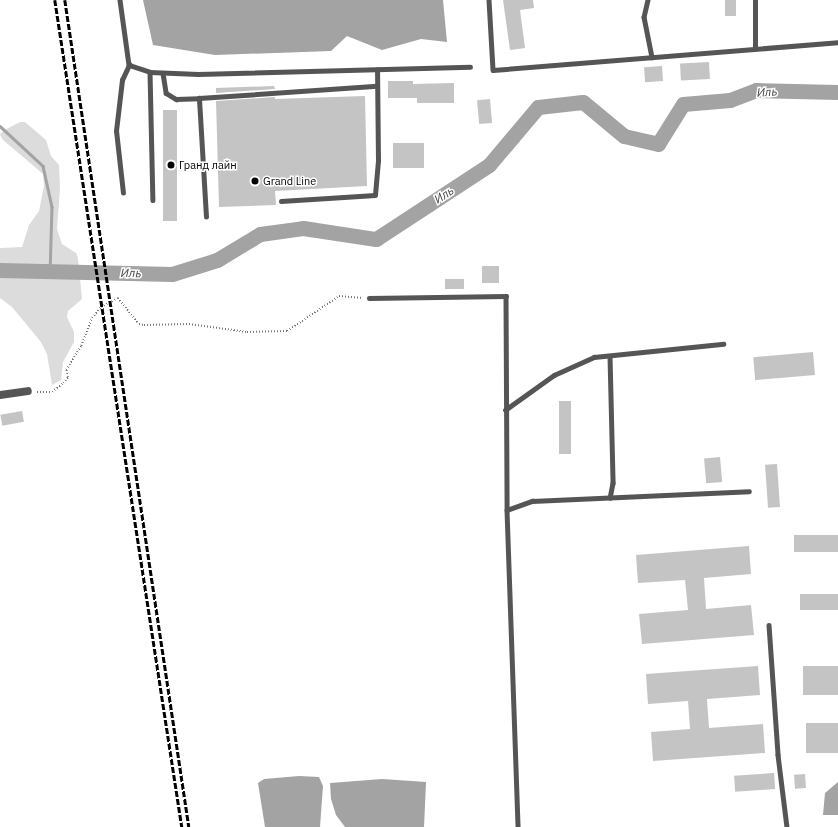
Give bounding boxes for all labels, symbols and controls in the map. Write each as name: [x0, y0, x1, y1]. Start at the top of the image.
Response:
water label: Иль: [756, 84, 778, 100]
place label: Гранд лайн: [179, 158, 237, 172]
marker: Гранд лайн: [166, 160, 176, 170]
place label: Grand Line: [263, 174, 316, 188]
marker: Grand Line: [250, 176, 260, 186]
water label: Иль: [431, 183, 457, 207]
water label: Иль: [121, 266, 141, 280]

